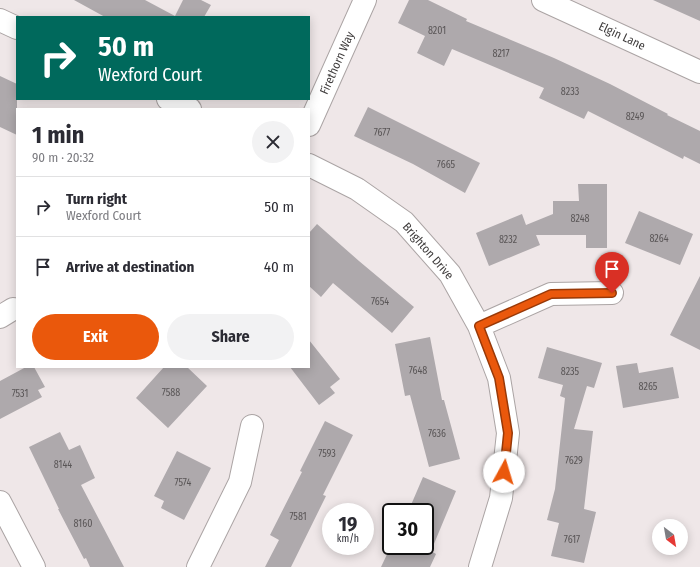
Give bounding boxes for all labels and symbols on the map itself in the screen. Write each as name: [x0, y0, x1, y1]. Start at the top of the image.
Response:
street label: Elgin Lane: [596, 19, 648, 53]
house number: 8201: [428, 25, 446, 37]
street label: Firethorn Way: [317, 29, 357, 97]
house number: 8217: [492, 48, 510, 60]
house number: 8233: [561, 86, 580, 98]
house number: 8249: [626, 111, 644, 123]
house number: 7677: [374, 127, 390, 139]
house number: 7665: [437, 159, 456, 171]
house number: 8248: [571, 213, 589, 225]
street label: Brighton Drive: [400, 220, 456, 282]
house number: 8264: [649, 233, 669, 245]
house number: 8232: [499, 234, 518, 246]
pin: [595, 252, 629, 293]
house number: 7654: [371, 296, 389, 308]
house number: 7648: [409, 365, 427, 377]
house number: 8235: [561, 366, 580, 378]
house number: 8265: [639, 381, 658, 393]
house number: 7588: [162, 387, 180, 399]
house number: 7531: [12, 388, 28, 400]
house number: 7636: [428, 428, 446, 440]
house number: 7593: [318, 448, 336, 460]
position arrow: [483, 451, 525, 493]
house number: 7629: [565, 455, 583, 467]
house number: 8144: [54, 459, 72, 471]
house number: 7574: [175, 477, 192, 489]
speed limit sign: 30: [382, 503, 434, 555]
house number: 7581: [289, 511, 307, 523]
house number: 8160: [74, 518, 92, 530]
north arrow: [652, 519, 688, 555]
house number: 7617: [564, 534, 580, 546]

